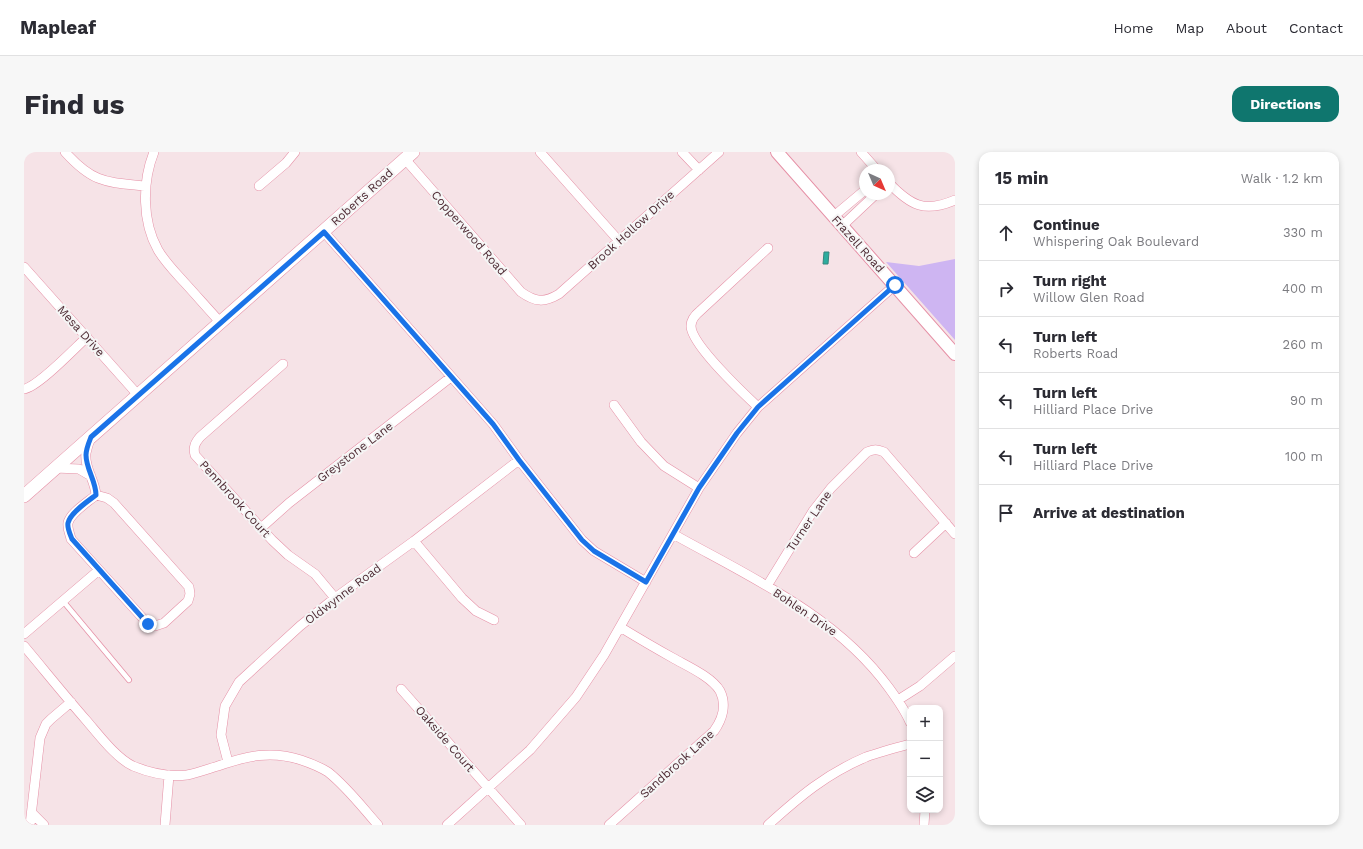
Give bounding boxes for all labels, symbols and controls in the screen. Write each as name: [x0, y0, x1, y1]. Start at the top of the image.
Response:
text: Mapleaf: [20, 16, 96, 39]
text: Home: [1113, 20, 1153, 36]
text: Map: [1175, 20, 1204, 36]
text: About: [1226, 20, 1267, 36]
text: Contact: [1289, 20, 1343, 36]
button: Directions: [1232, 86, 1339, 122]
text: Find us: [24, 88, 124, 121]
north arrow: [859, 164, 895, 200]
street label: Roberts Road: [328, 165, 396, 229]
text: 15 min: [995, 168, 1049, 188]
text: Walk · 1.2 km: [1241, 171, 1323, 186]
street label: Brook Hollow Drive: [585, 187, 677, 273]
street label: Copperwood Road: [428, 188, 510, 278]
street label: Frazell Road: [829, 213, 887, 275]
text: Continue: [1033, 216, 1100, 234]
icon: ahead: [995, 222, 1017, 244]
text: 330 m: [1283, 225, 1323, 240]
text: Whispering Oak Boulevard: [1033, 234, 1199, 249]
text: Turn right: [1033, 272, 1106, 290]
route start: [886, 276, 904, 294]
icon: right: [995, 278, 1017, 300]
text: 400 m: [1282, 281, 1323, 296]
text: Willow Glen Road: [1033, 290, 1145, 305]
street label: Mesa Drive: [54, 303, 108, 359]
text: Turn left: [1033, 328, 1097, 346]
icon: left: [995, 334, 1017, 356]
text: 260 m: [1283, 337, 1323, 352]
text: Roberts Road: [1033, 346, 1118, 361]
text: Turn left: [1033, 384, 1097, 402]
icon: left: [995, 390, 1017, 412]
text: 90 m: [1290, 393, 1323, 408]
text: Hilliard Place Drive: [1033, 402, 1153, 417]
street label: Greystone Lane: [314, 419, 396, 485]
text: Turn left: [1033, 440, 1097, 458]
icon: left: [995, 446, 1017, 468]
text: 100 m: [1285, 449, 1323, 464]
street label: Pennbrook Court: [197, 458, 273, 540]
text: Hilliard Place Drive: [1033, 458, 1153, 473]
street label: Turner Lane: [784, 488, 834, 554]
icon: arrive: [995, 502, 1017, 524]
text: Arrive at destination: [1033, 504, 1185, 522]
street label: Oldwynne Road: [302, 561, 384, 627]
street label: Bohlen Drive: [770, 585, 840, 639]
route end: [139, 615, 157, 633]
street label: Oakside Court: [413, 703, 477, 775]
map controls: [907, 705, 943, 813]
button: +: [907, 705, 943, 741]
street label: Sandbrook Lane: [637, 727, 717, 801]
button: −: [907, 741, 943, 777]
button: layers: [907, 777, 943, 813]

